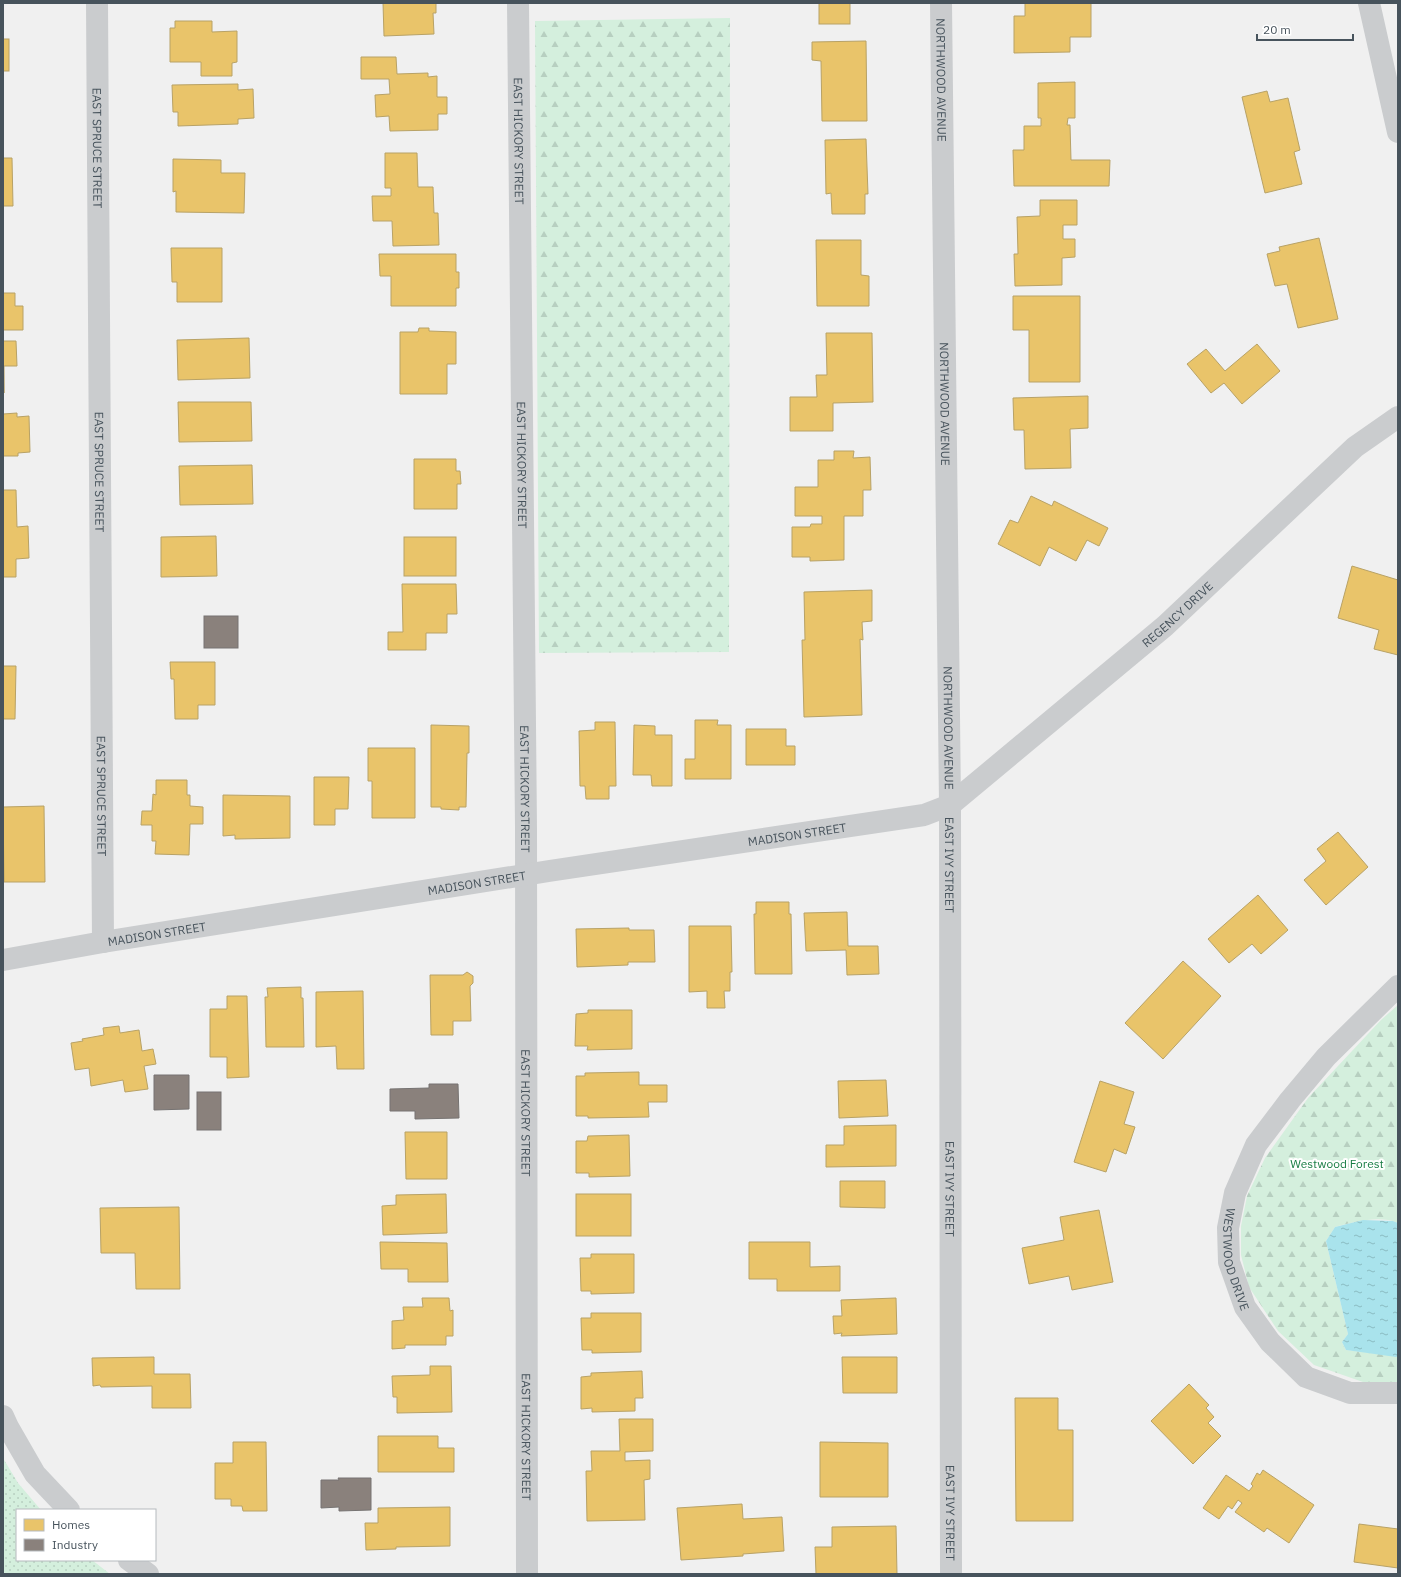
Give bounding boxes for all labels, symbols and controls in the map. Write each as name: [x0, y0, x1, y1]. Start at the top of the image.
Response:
scale bar: [1257, 16, 1353, 42]
street label: NORTHWOOD AVENUE: [934, 18, 950, 142]
text: 20 m: [1263, 22, 1291, 37]
street label: EAST HICKORY STREET: [511, 77, 527, 205]
street label: EAST SPRUCE STREET: [90, 88, 106, 209]
street label: NORTHWOOD AVENUE: [937, 342, 954, 466]
street label: EAST HICKORY STREET: [514, 401, 531, 529]
street label: EAST SPRUCE STREET: [92, 412, 108, 533]
street label: REGENCY DRIVE: [1138, 578, 1216, 650]
street label: NORTHWOOD AVENUE: [941, 666, 957, 790]
street label: EAST HICKORY STREET: [518, 725, 534, 853]
street label: EAST SPRUCE STREET: [94, 736, 110, 857]
street label: EAST IVY STREET: [943, 817, 958, 913]
street label: MADISON STREET: [747, 819, 847, 849]
street label: MADISON STREET: [426, 867, 527, 898]
street label: MADISON STREET: [106, 918, 207, 949]
street label: EAST HICKORY STREET: [519, 1049, 534, 1177]
street label: EAST IVY STREET: [943, 1141, 958, 1237]
park label: Westwood Forest: [1290, 1156, 1384, 1171]
street label: WESTWOOD DRIVE: [1220, 1207, 1253, 1312]
street label: EAST HICKORY STREET: [519, 1373, 534, 1501]
street label: EAST IVY STREET: [943, 1465, 958, 1561]
legend: [16, 1509, 156, 1561]
text: Homes: [52, 1517, 90, 1532]
text: Industry: [52, 1537, 98, 1552]

